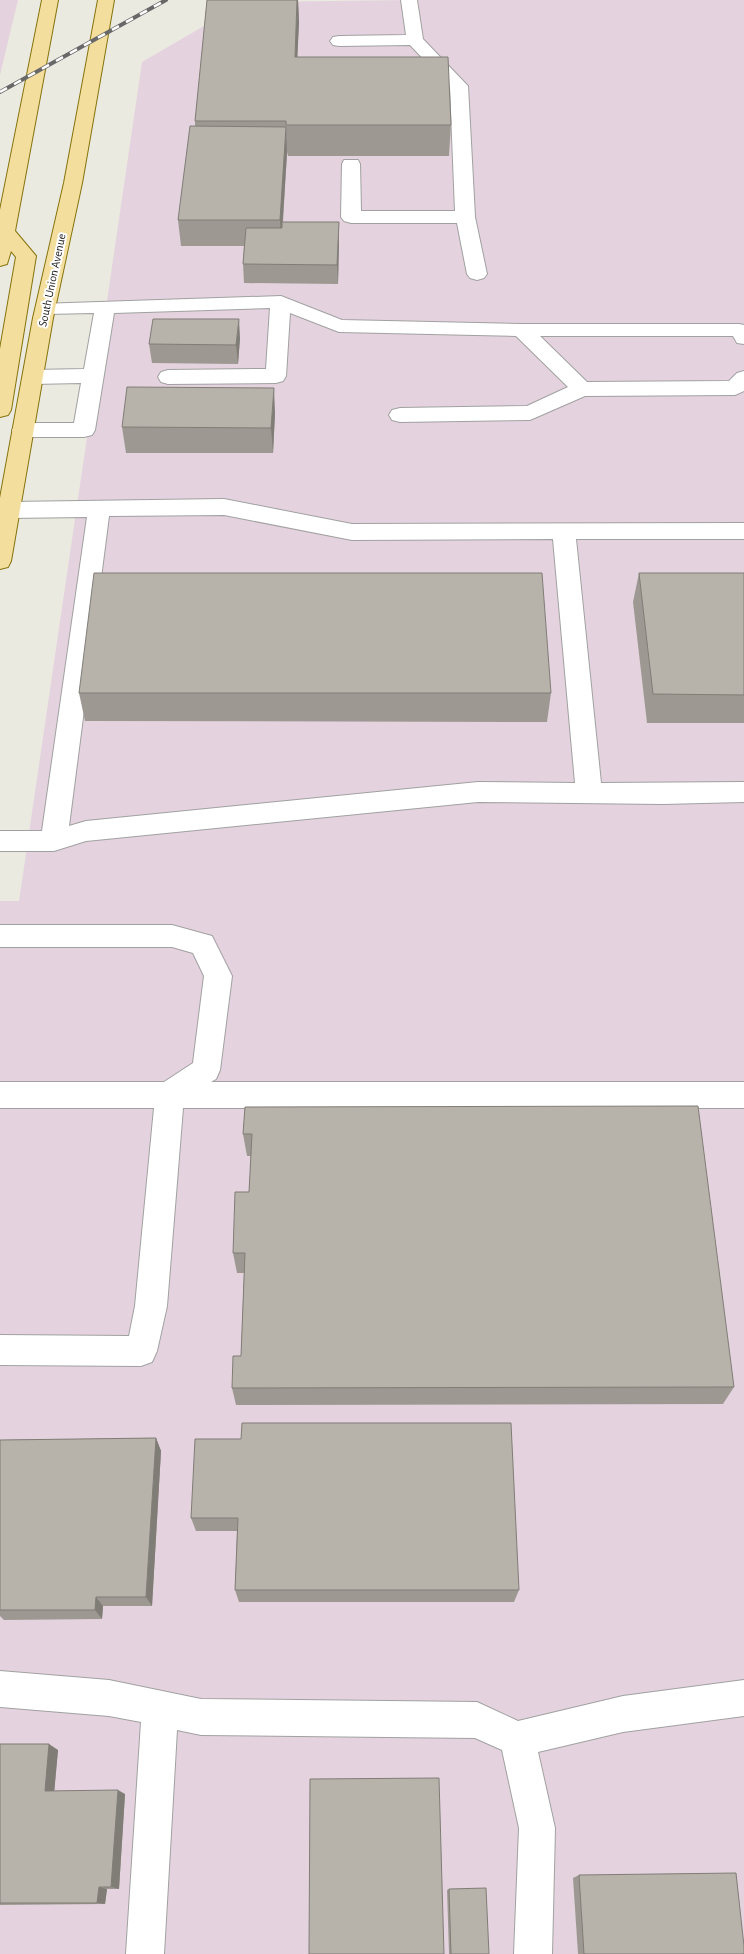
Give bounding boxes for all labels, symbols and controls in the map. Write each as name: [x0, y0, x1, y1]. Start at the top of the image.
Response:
street label: South Union Avenue: [36, 232, 68, 328]

